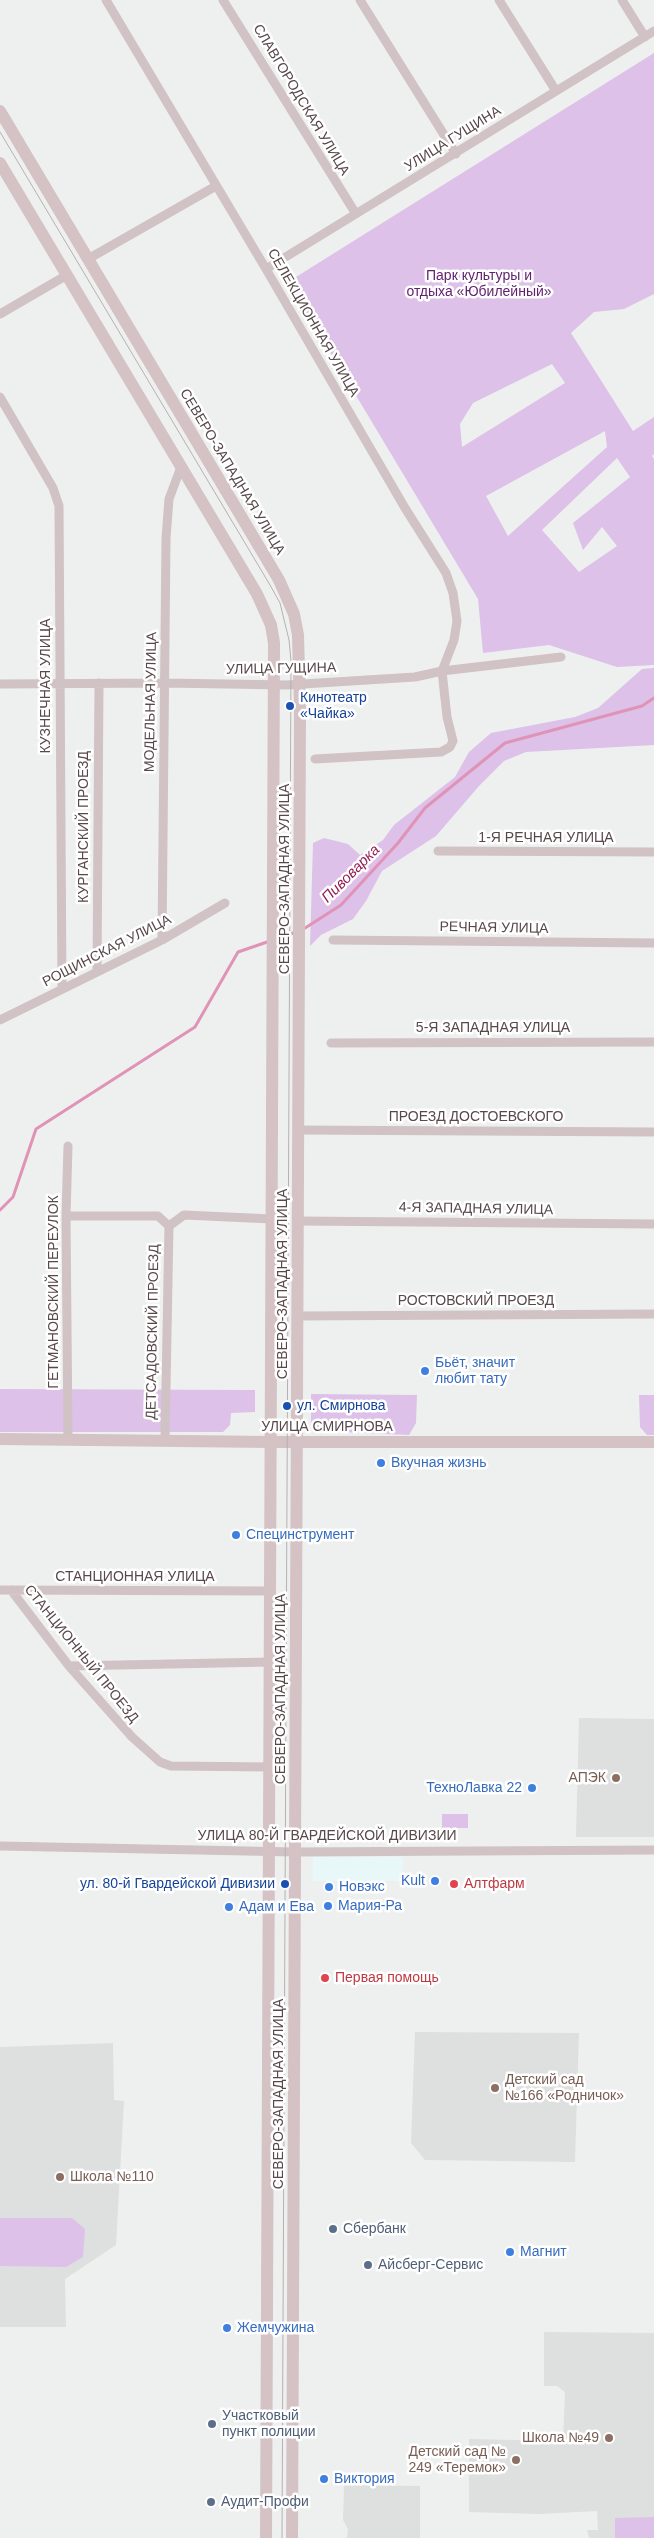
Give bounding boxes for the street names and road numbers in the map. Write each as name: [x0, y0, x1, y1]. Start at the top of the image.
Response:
street label: СЛАВГОРОДСКАЯ УЛИЦА: [249, 21, 353, 179]
street label: УЛИЦА ГУЩИНА: [402, 103, 504, 175]
street label: СЕЛЕКЦИОННАЯ УЛИЦА: [264, 246, 362, 400]
street label: СЕВЕРО-ЗАПАДНАЯ УЛИЦА: [176, 386, 288, 558]
street label: КУЗНЕЧНАЯ УЛИЦА: [38, 619, 54, 753]
street label: МОДЕЛЬНАЯ УЛИЦА: [141, 632, 161, 772]
street label: УЛИЦА ГУЩИНА: [226, 660, 336, 678]
street label: КУРГАНСКИЙ ПРОЕЗД: [76, 751, 92, 903]
street label: СЕВЕРО-ЗАПАДНАЯ УЛИЦА: [277, 784, 293, 974]
street label: 1-Я РЕЧНАЯ УЛИЦА: [478, 830, 614, 846]
street label: РОЩИНСКАЯ УЛИЦА: [40, 911, 174, 991]
street label: РЕЧНАЯ УЛИЦА: [439, 919, 549, 937]
street label: 5-Я ЗАПАДНАЯ УЛИЦА: [416, 1020, 570, 1036]
street label: ПРОЕЗД ДОСТОЕВСКОГО: [389, 1109, 563, 1125]
street label: СЕВЕРО-ЗАПАДНАЯ УЛИЦА: [275, 1189, 291, 1379]
street label: ГЕТМАНОВСКИЙ ПЕРЕУЛОК: [46, 1195, 62, 1389]
street label: 4-Я ЗАПАДНАЯ УЛИЦА: [399, 1199, 553, 1219]
street label: ДЕТСАДОВСКИЙ ПРОЕЗД: [143, 1244, 163, 1420]
street label: РОСТОВСКИЙ ПРОЕЗД: [398, 1293, 554, 1309]
street label: УЛИЦА СМИРНОВА: [261, 1419, 393, 1435]
street label: СТАНЦИОННАЯ УЛИЦА: [55, 1569, 215, 1585]
street label: СТАНЦИОННЫЙ ПРОЕЗД: [20, 1582, 142, 1726]
street label: СЕВЕРО-ЗАПАДНАЯ УЛИЦА: [273, 1594, 289, 1784]
street label: УЛИЦА 80-Й ГВАРДЕЙСКОЙ ДИВИЗИИ: [198, 1828, 457, 1844]
street label: СЕВЕРО-ЗАПАДНАЯ УЛИЦА: [271, 1999, 287, 2189]

